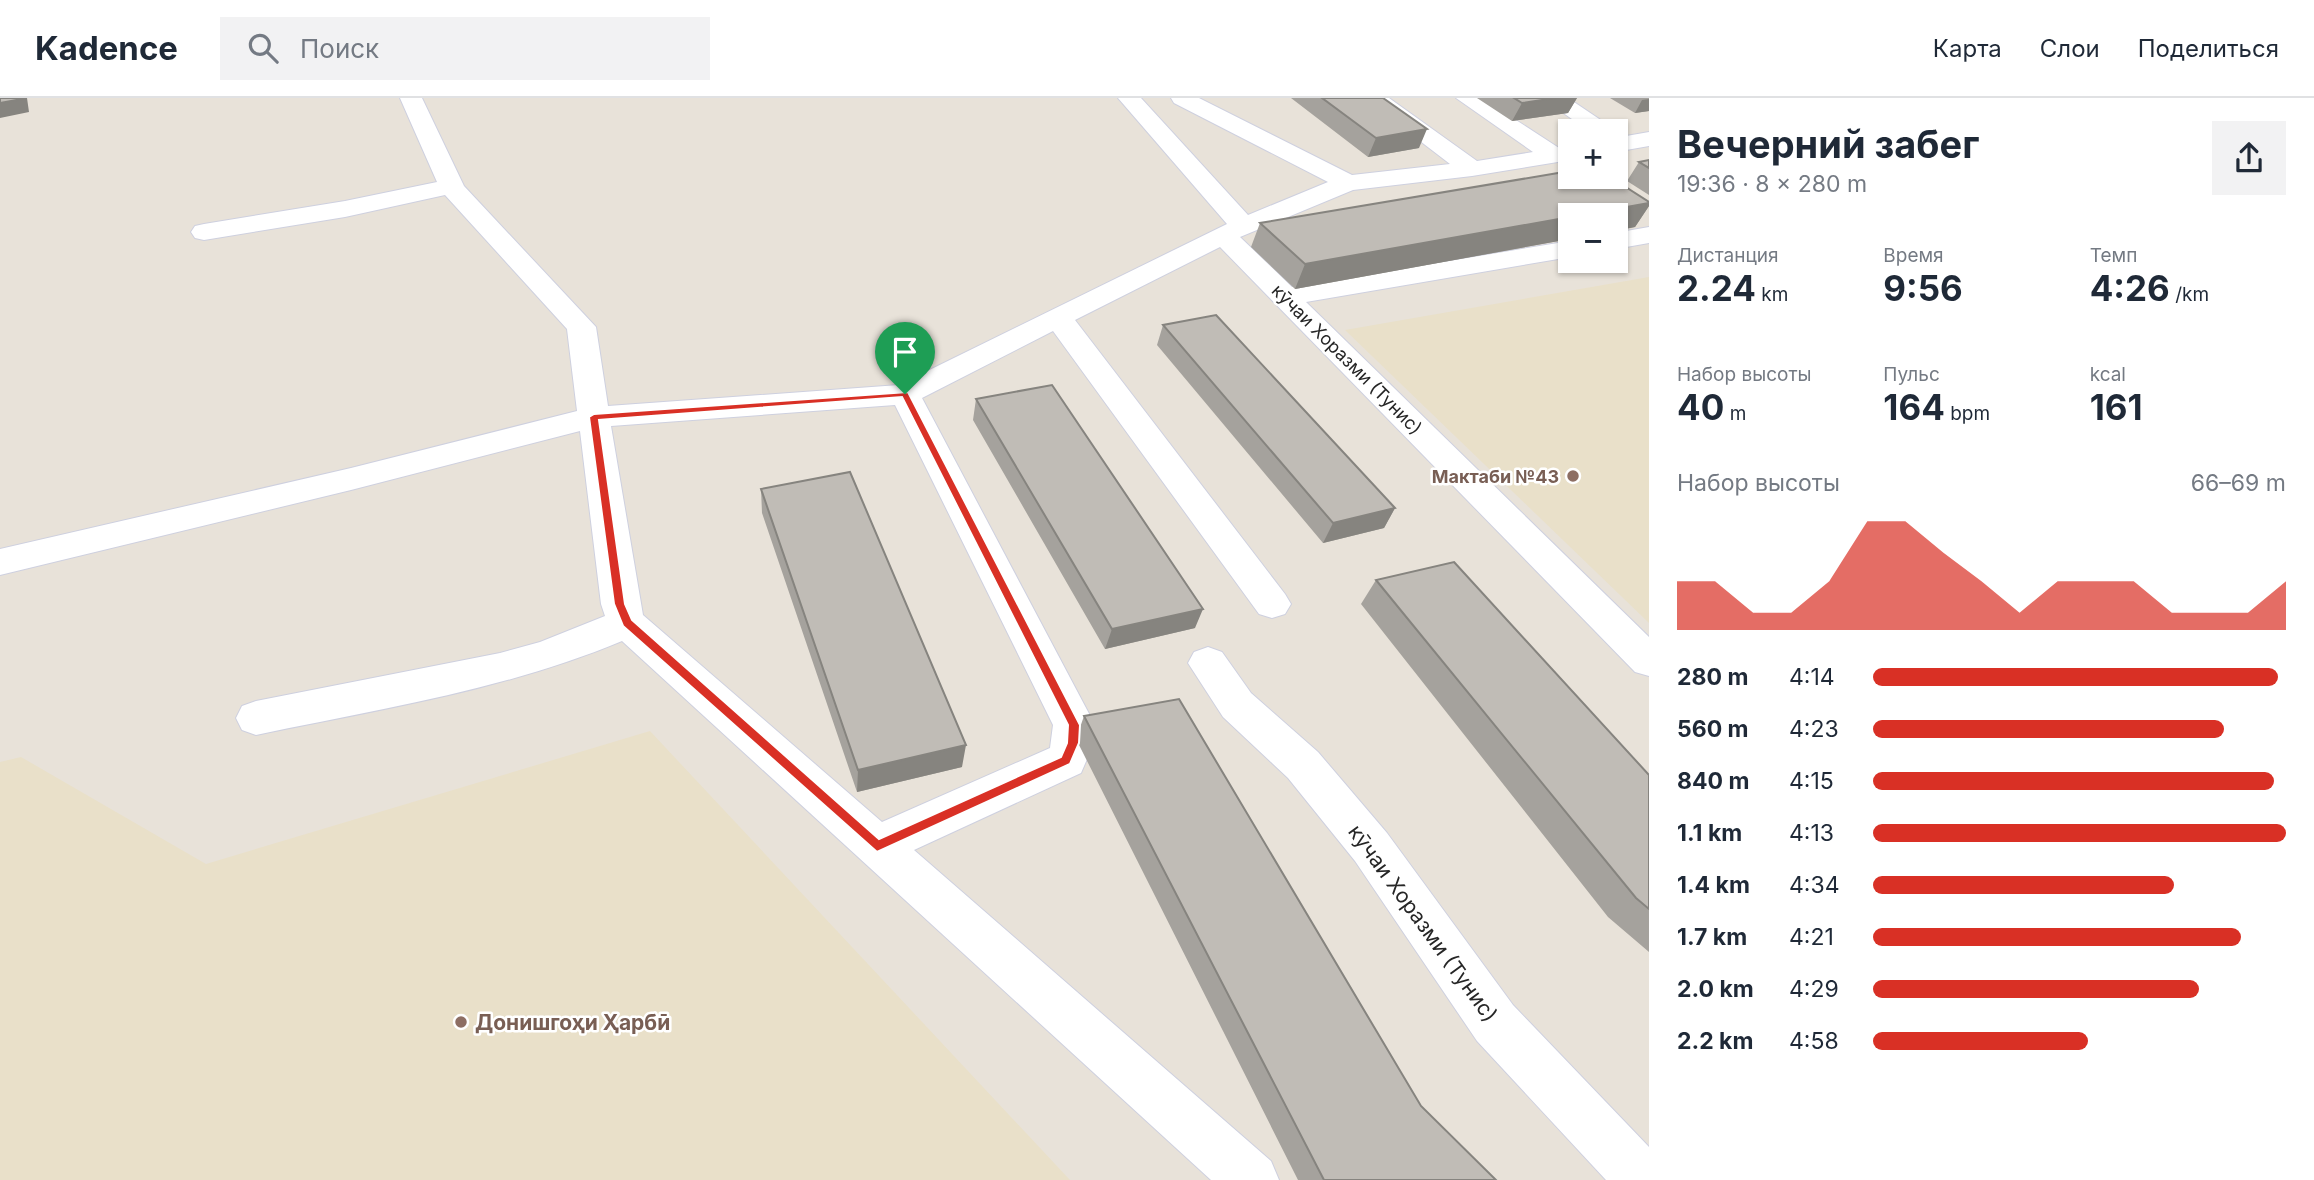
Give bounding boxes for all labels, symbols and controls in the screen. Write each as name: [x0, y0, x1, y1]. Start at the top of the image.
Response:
search box: [220, 17, 710, 80]
text: Kadence: [35, 28, 178, 68]
icon: search: [244, 29, 282, 67]
text: Поиск: [300, 33, 379, 64]
text: Карта: [1933, 34, 2002, 63]
text: Слои: [2040, 34, 2100, 63]
text: Поделиться: [2138, 34, 2279, 63]
map controls: [1558, 119, 1628, 273]
button: +: [1558, 119, 1628, 189]
text: Вечерний забег: [1677, 121, 1979, 167]
button: share: [2212, 121, 2286, 195]
text: 19:36 · 8 × 280 m: [1677, 170, 1867, 198]
button: −: [1558, 203, 1628, 273]
text: Дистанция: [1677, 244, 1779, 267]
text: Время: [1883, 244, 1944, 267]
text: Темп: [2090, 244, 2137, 267]
text: 2.24: [1677, 267, 1756, 309]
text: 9:56: [1883, 267, 1963, 309]
text: 4:26: [2090, 267, 2170, 309]
street label: кӯчаи Хоразми (Тунис): [1268, 280, 1426, 438]
text: km: [1756, 283, 1788, 306]
text: /km: [2170, 283, 2209, 306]
pin: [875, 322, 935, 394]
icon: arrive: [886, 333, 924, 371]
text: Набор высоты: [1677, 363, 1812, 386]
text: Пульс: [1883, 363, 1940, 386]
text: kcal: [2090, 363, 2126, 386]
text: 40: [1677, 386, 1724, 428]
text: 164: [1883, 386, 1945, 428]
text: 161: [2090, 386, 2143, 428]
text: m: [1724, 402, 1746, 425]
text: bpm: [1945, 402, 1990, 425]
place label: Мактаби №43: [1432, 466, 1559, 487]
marker: Мактаби №43: [1565, 468, 1581, 484]
text: Набор высоты: [1677, 469, 1840, 497]
text: 66–69 m: [2191, 469, 2286, 497]
text: 280 m: [1677, 663, 1748, 691]
text: 4:14: [1789, 663, 1835, 691]
text: 560 m: [1677, 715, 1749, 743]
text: 4:23: [1789, 715, 1839, 743]
text: 840 m: [1677, 767, 1749, 795]
text: 4:15: [1789, 767, 1834, 795]
text: 1.1 km: [1677, 819, 1742, 847]
text: 4:13: [1789, 819, 1834, 847]
street label: кӯчаи Хоразми (Тунис): [1343, 820, 1503, 1026]
text: 1.4 km: [1677, 871, 1750, 899]
text: 4:34: [1789, 871, 1840, 899]
text: 1.7 km: [1677, 923, 1747, 951]
text: 4:21: [1789, 923, 1834, 951]
text: 2.0 km: [1677, 975, 1754, 1003]
text: 4:29: [1789, 975, 1839, 1003]
place label: Донишгоҳи Ҳарбӣ: [475, 1010, 670, 1035]
marker: Донишгоҳи Ҳарбӣ: [453, 1014, 469, 1030]
text: 2.2 km: [1677, 1027, 1753, 1055]
text: 4:58: [1789, 1027, 1839, 1055]

